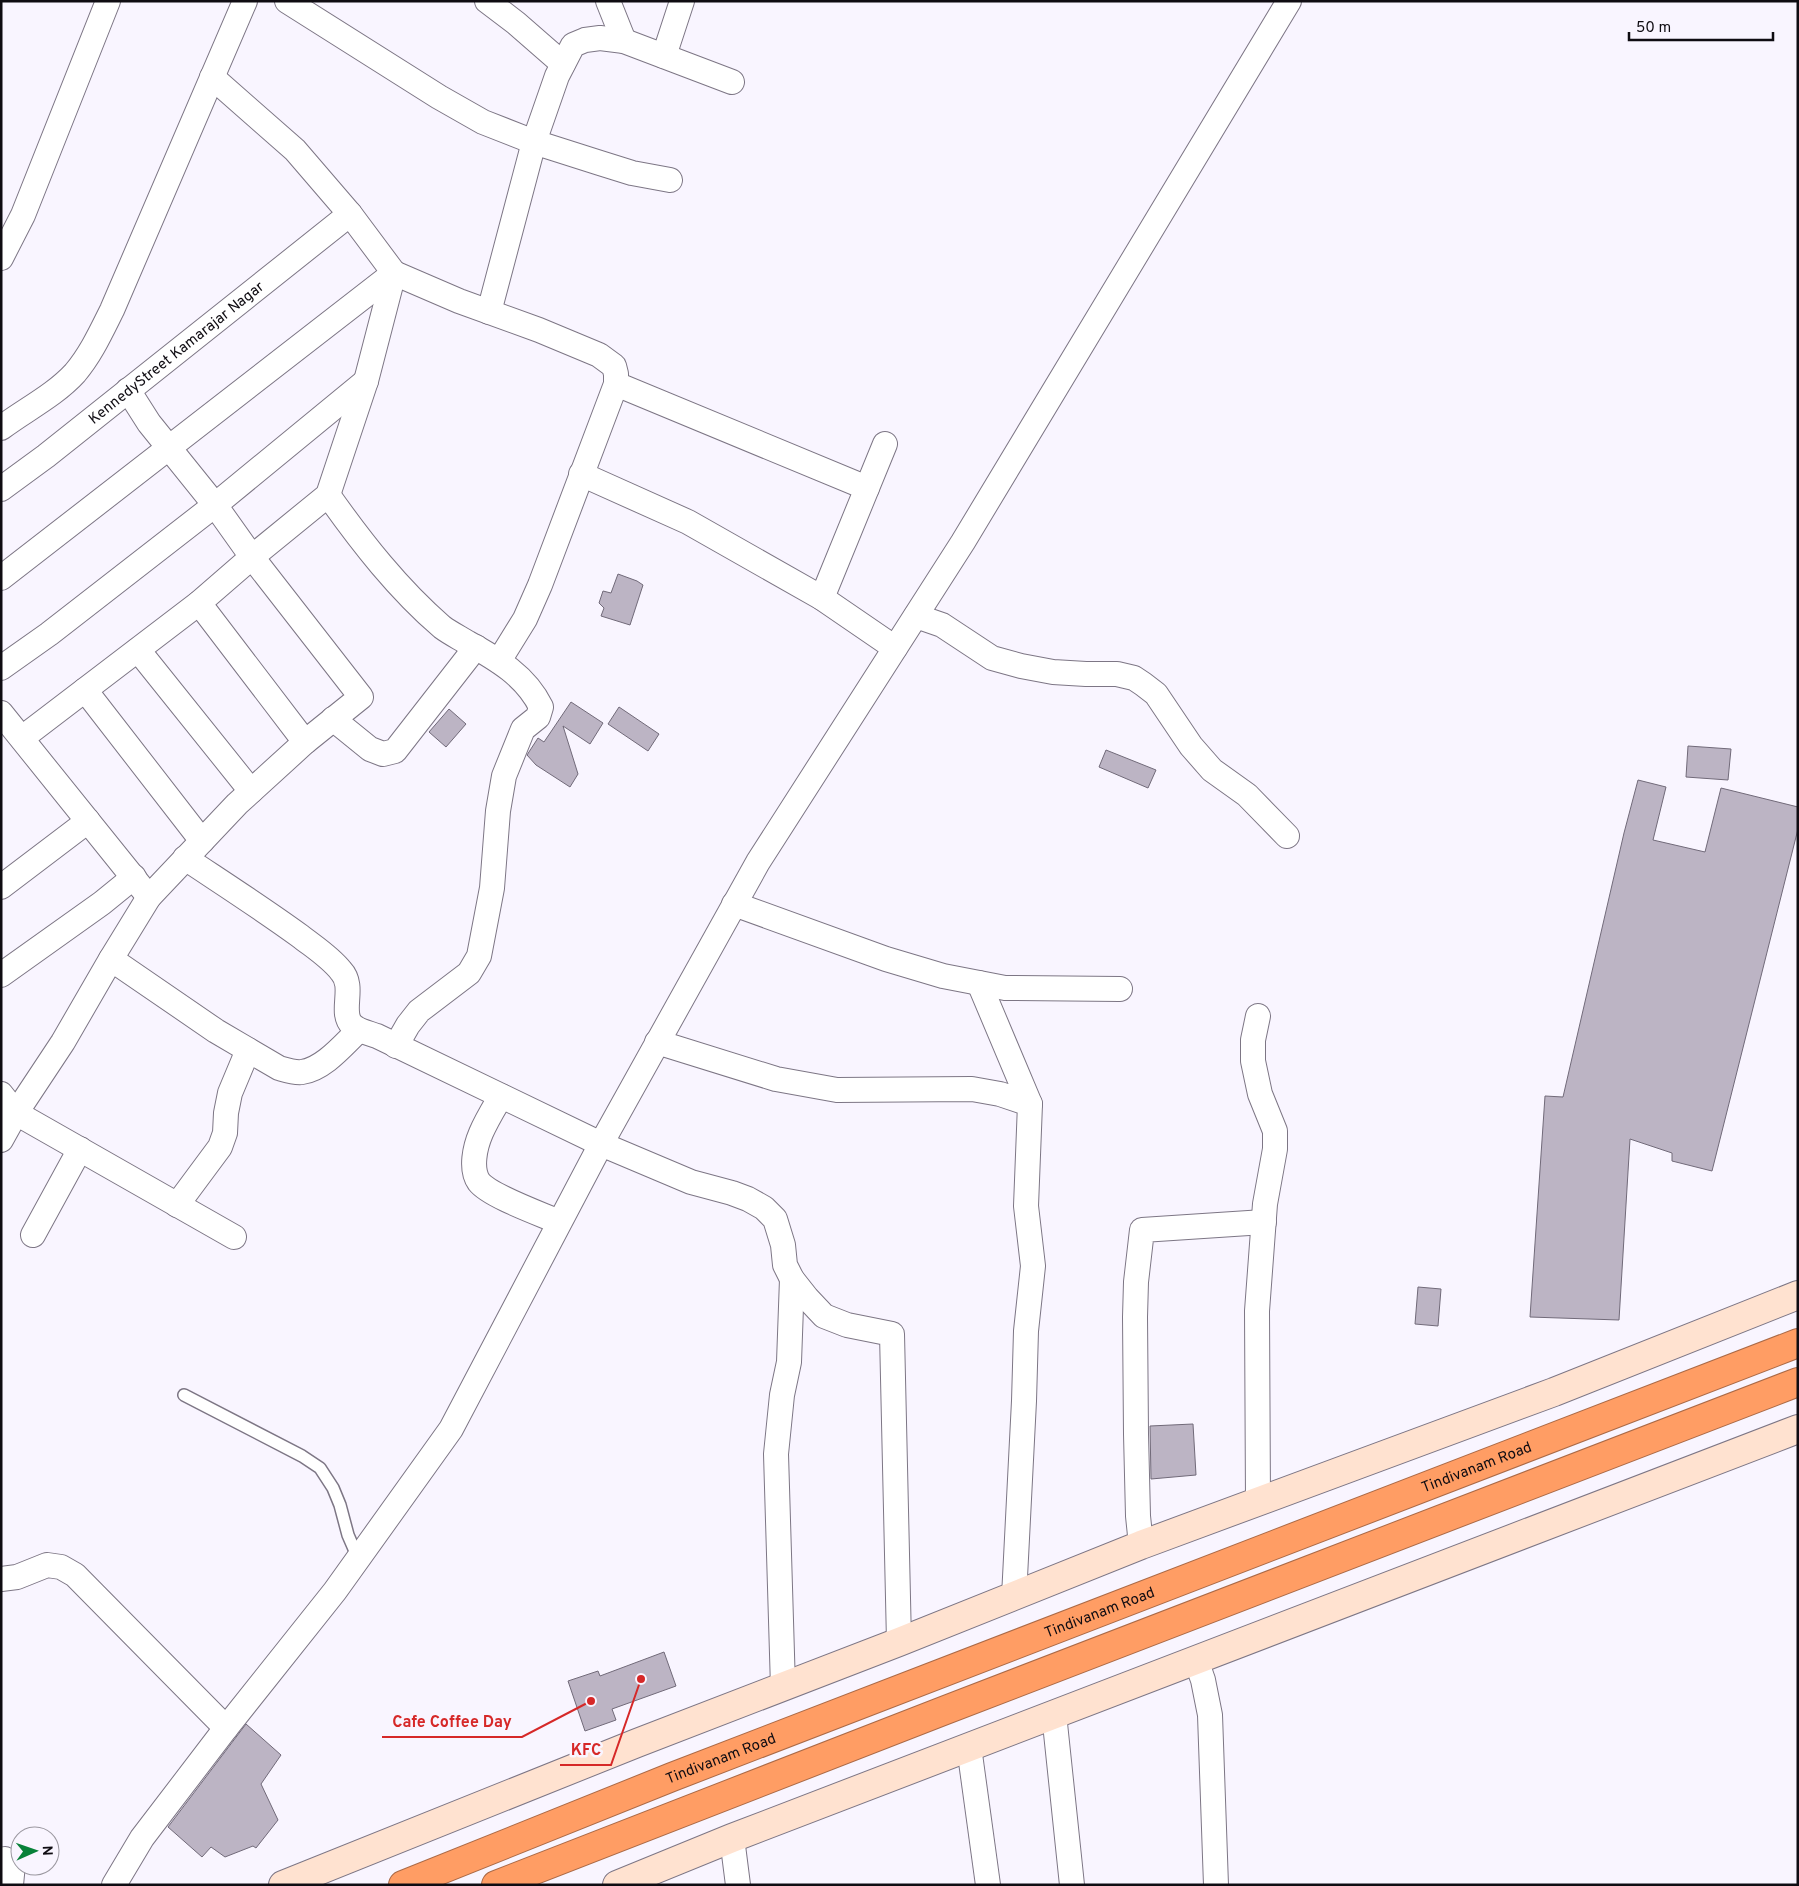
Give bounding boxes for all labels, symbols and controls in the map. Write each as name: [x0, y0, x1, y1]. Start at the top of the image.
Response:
scale bar: [1629, 10, 1773, 42]
text: 50 m: [1636, 19, 1671, 38]
street label: KennedyStreet Kamarajar Nagar: [85, 278, 269, 429]
street label: Tindivanam Road: [1419, 1439, 1535, 1498]
street label: Tindivanam Road: [1042, 1584, 1158, 1643]
callout: Cafe Coffee Day: [382, 1706, 522, 1737]
text: Cafe Coffee Day: [392, 1713, 512, 1733]
street label: Tindivanam Road: [663, 1730, 779, 1790]
callout: KFC: [560, 1734, 611, 1765]
text: KFC: [571, 1741, 601, 1761]
north arrow: [10, 1826, 60, 1876]
text: N: [38, 1845, 55, 1856]

